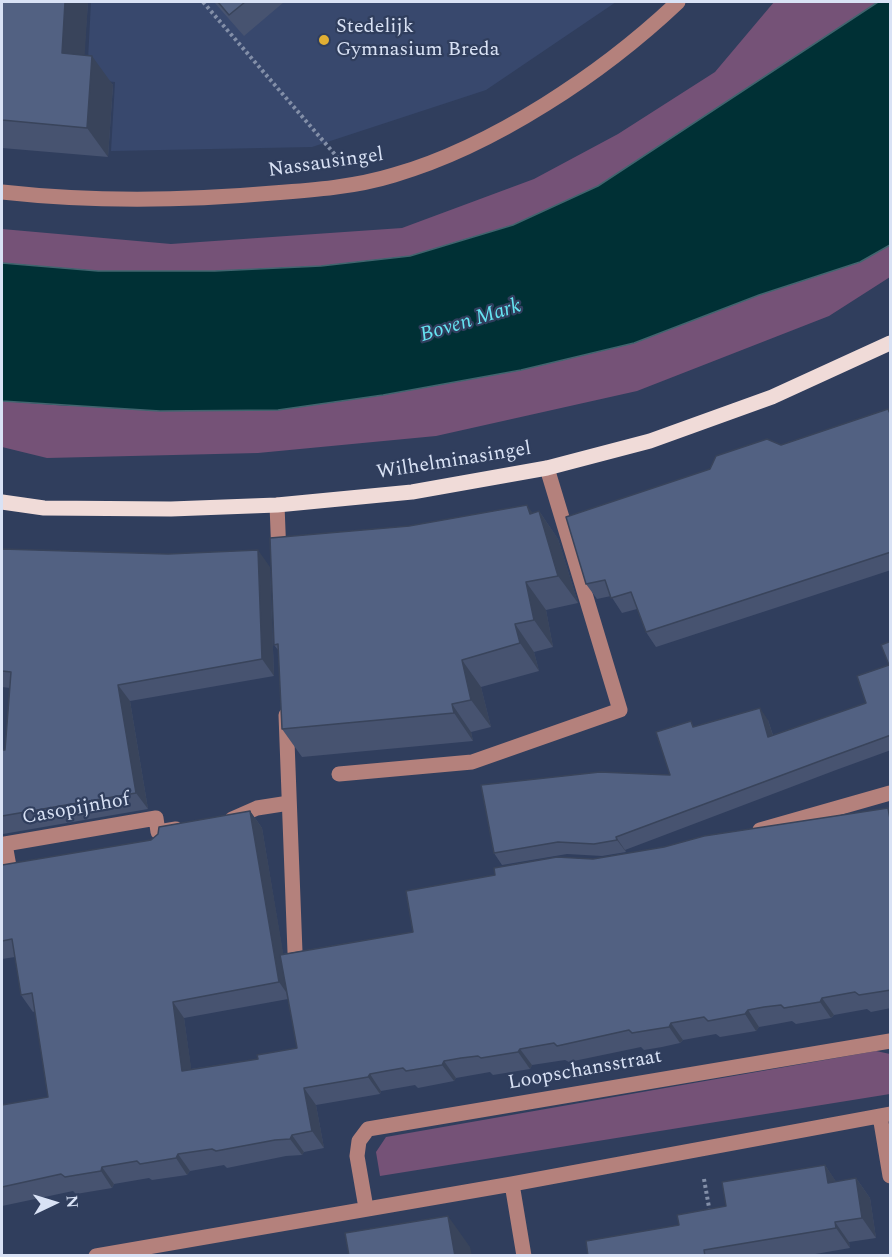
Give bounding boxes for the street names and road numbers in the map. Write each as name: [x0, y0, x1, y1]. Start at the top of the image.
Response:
street label: Nassausingel: [267, 144, 385, 184]
street label: Wilhelminasingel: [375, 438, 533, 486]
street label: Casopijnhof: [20, 789, 132, 831]
street label: Loopschansstraat: [506, 1046, 664, 1096]

